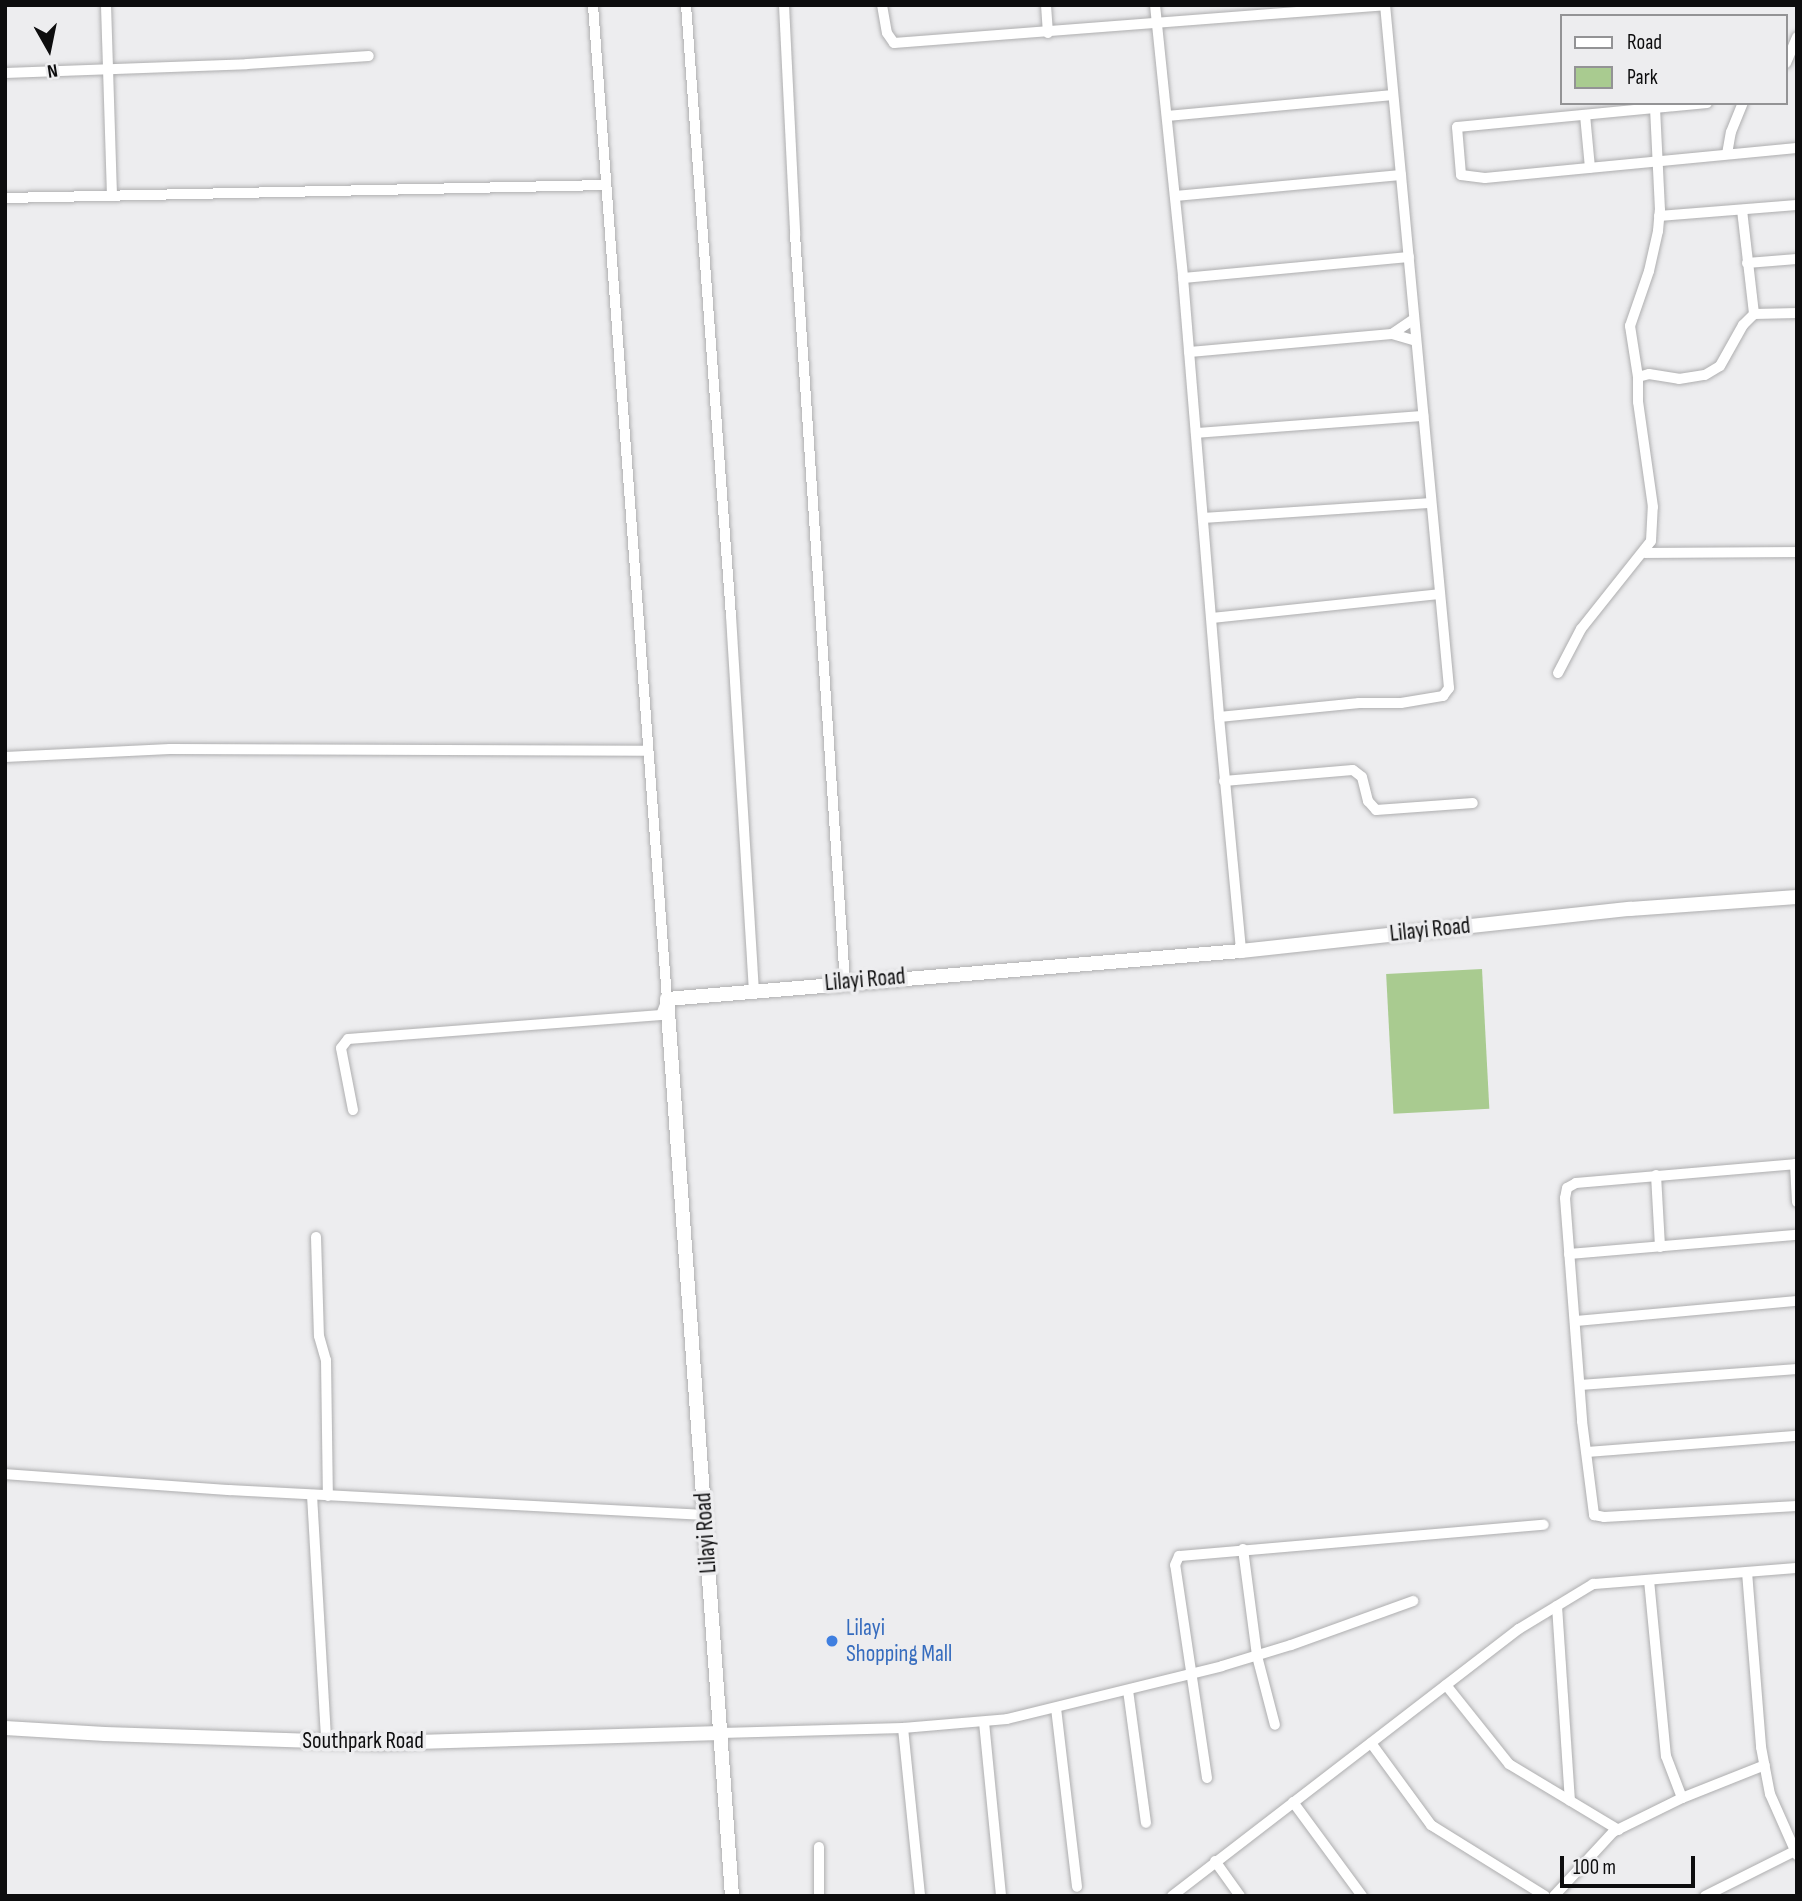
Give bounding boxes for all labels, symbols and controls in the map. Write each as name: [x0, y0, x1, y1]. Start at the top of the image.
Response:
north arrow: [14, 14, 84, 84]
legend: [1560, 14, 1788, 105]
text: Road: [1627, 30, 1662, 55]
text: N: [46, 58, 59, 82]
text: Park: [1627, 65, 1658, 90]
street label: Lilayi Road: [1388, 912, 1472, 948]
street label: Lilayi Road: [824, 963, 906, 997]
street label: Lilayi Road: [689, 1492, 723, 1574]
place label: Lilayi Shopping Mall: [846, 1614, 952, 1668]
marker: Lilayi Shopping Mall: [824, 1633, 840, 1649]
street label: Southpark Road: [302, 1727, 424, 1755]
scale bar: [1564, 1842, 1699, 1886]
text: 100 m: [1573, 1855, 1616, 1880]

